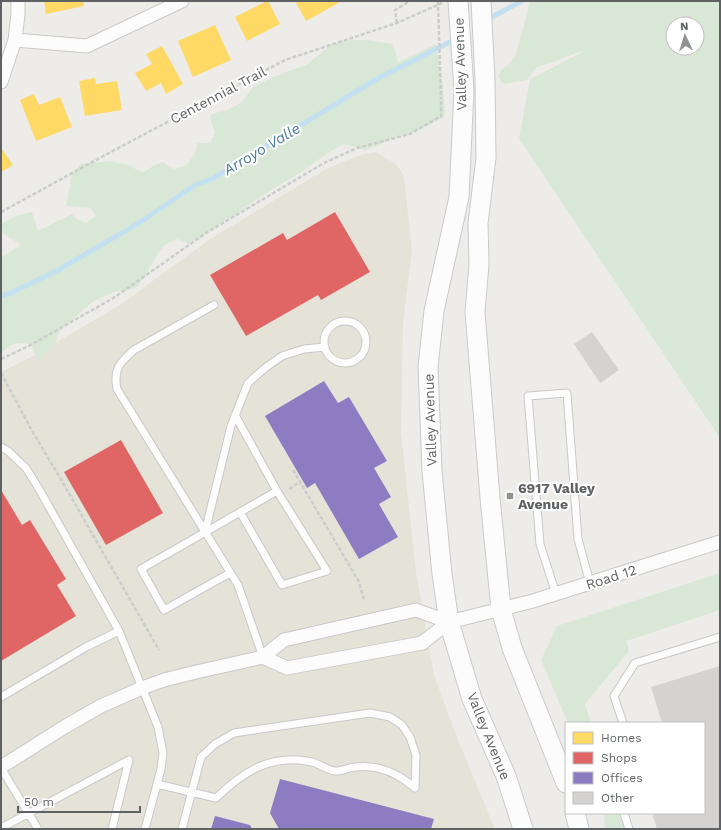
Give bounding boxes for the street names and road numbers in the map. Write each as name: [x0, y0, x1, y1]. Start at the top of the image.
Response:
street label: Valley Avenue: [450, 17, 470, 111]
street label: Centennial Trail: [167, 63, 269, 127]
street label: Valley Avenue: [420, 373, 440, 467]
street label: Road 12: [584, 561, 638, 593]
street label: Valley Avenue: [464, 690, 514, 782]

